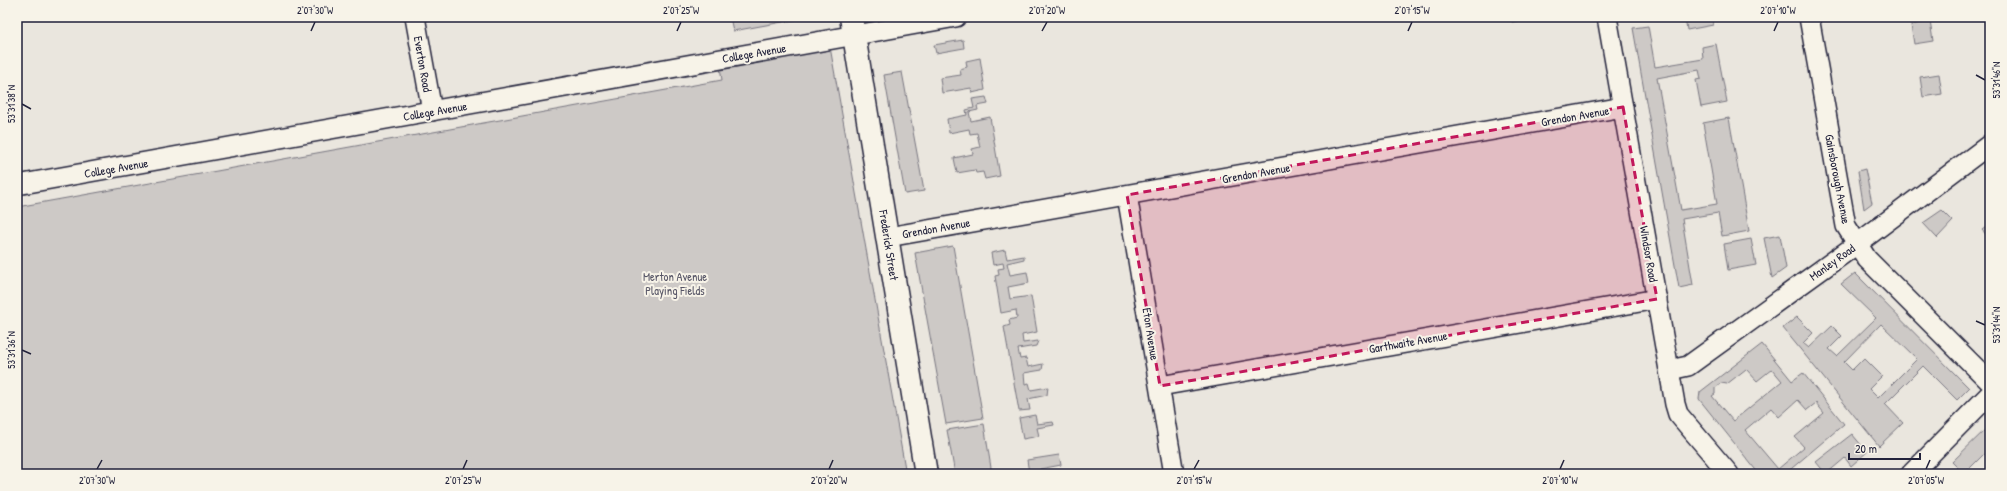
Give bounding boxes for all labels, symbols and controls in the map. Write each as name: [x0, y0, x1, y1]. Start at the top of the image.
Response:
text: 2°07'30"W: [297, 4, 334, 17]
text: 2°07'25"W: [663, 4, 700, 17]
text: 2°07'20"W: [1029, 4, 1066, 17]
text: 2°07'15"W: [1394, 4, 1430, 17]
text: 2°07'10"W: [1760, 4, 1797, 17]
street label: Everton Road: [410, 35, 436, 94]
street label: College Avenue: [721, 39, 788, 67]
text: 53°31'46"N: [1990, 62, 2003, 98]
text: 53°31'38"N: [5, 85, 18, 123]
street label: College Avenue: [402, 97, 469, 125]
street label: Grendon Avenue: [1540, 102, 1611, 130]
street label: Gainsborough Avenue: [1821, 133, 1855, 225]
street label: College Avenue: [83, 154, 150, 182]
street label: Grendon Avenue: [1221, 159, 1292, 187]
street label: Frederick Street: [875, 208, 903, 282]
street label: Grendon Avenue: [901, 214, 972, 242]
street label: Windsor Road: [1636, 225, 1662, 284]
street label: Manley Road: [1806, 239, 1859, 284]
park label: Merton Avenue Playing Fields: [643, 268, 707, 299]
street label: Eton Avenue: [1138, 307, 1164, 362]
text: 53°31'44"N: [1990, 307, 2003, 343]
street label: Garthwaite Avenue: [1367, 327, 1449, 357]
text: 53°31'36"N: [5, 331, 18, 369]
scale bar: [1849, 435, 1920, 461]
text: 20 m: [1855, 440, 1877, 457]
text: 2°07'30"W: [79, 474, 116, 487]
text: 2°07'25"W: [445, 474, 482, 487]
text: 2°07'20"W: [811, 474, 848, 487]
text: 2°07'15"W: [1176, 474, 1212, 487]
text: 2°07'10"W: [1542, 474, 1579, 487]
text: 2°07'05"W: [1908, 474, 1945, 487]

